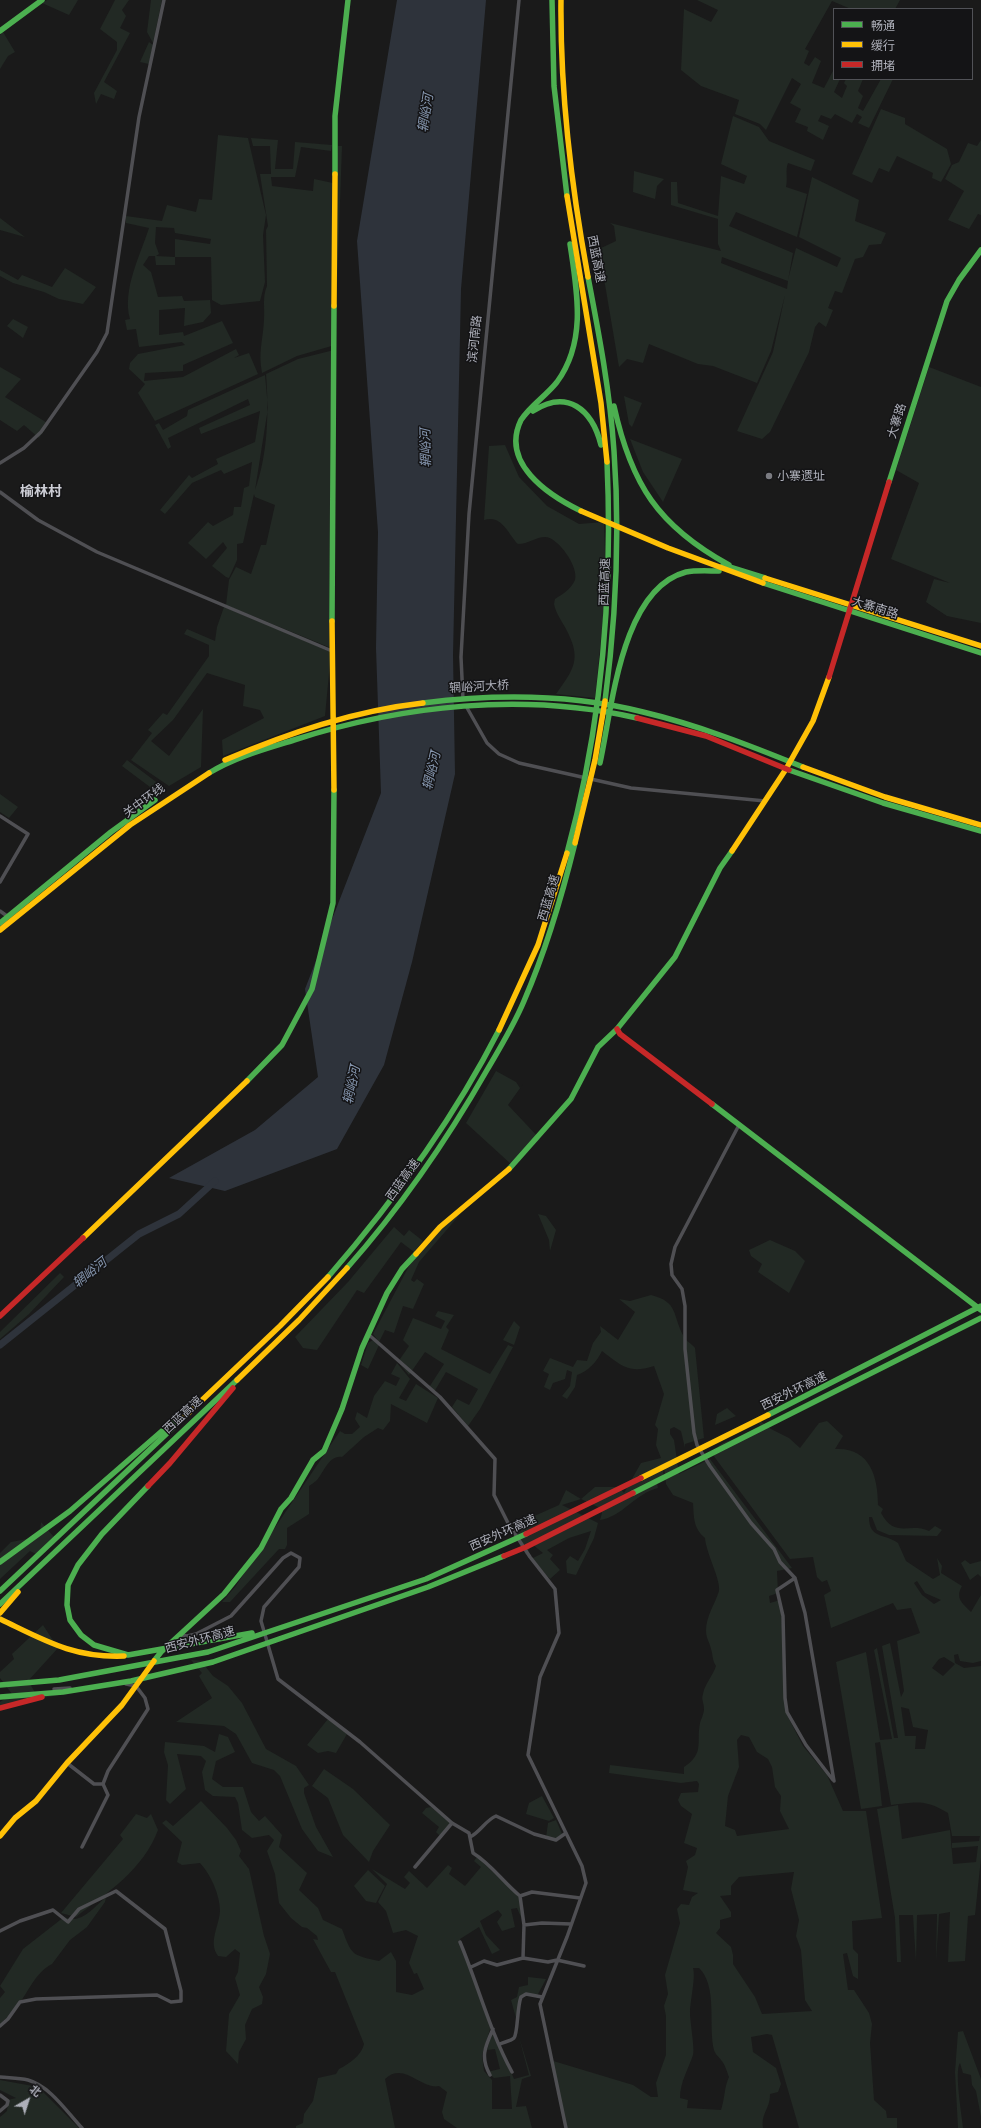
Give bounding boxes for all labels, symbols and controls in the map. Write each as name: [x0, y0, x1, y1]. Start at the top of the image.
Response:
legend: [833, 8, 973, 80]
text: 畅通: [871, 18, 895, 33]
text: 缓行: [871, 38, 895, 53]
text: 拥堵: [871, 58, 895, 73]
water label: 辋峪河: [415, 93, 437, 133]
street label: 西蓝高速: [584, 234, 608, 284]
street label: 滨河南路: [465, 314, 485, 364]
street label: 大寨路: [885, 402, 909, 440]
water label: 辋峪河: [418, 428, 434, 468]
place label: 小寨遗址: [777, 469, 825, 483]
marker: 小寨遗址: [764, 471, 774, 481]
district label: 榆林村: [20, 484, 62, 500]
street label: 西蓝高速: [597, 558, 613, 606]
street label: 大寨南路: [850, 594, 900, 622]
street label: 辋峪河大桥: [449, 678, 509, 696]
water label: 辋峪河: [420, 750, 444, 792]
street label: 关中环线: [120, 781, 168, 821]
street label: 西蓝高速: [535, 873, 563, 923]
water label: 辋峪河: [340, 1064, 364, 1106]
street label: 西蓝高速: [383, 1156, 423, 1204]
water label: 辋峪河: [70, 1255, 110, 1291]
street label: 西安外环高速: [758, 1369, 830, 1413]
street label: 西蓝高速: [161, 1393, 205, 1437]
street label: 西安外环高速: [467, 1512, 539, 1554]
street label: 西安外环高速: [163, 1624, 237, 1656]
north arrow: [8, 2080, 48, 2120]
text: 北: [27, 2082, 44, 2100]

